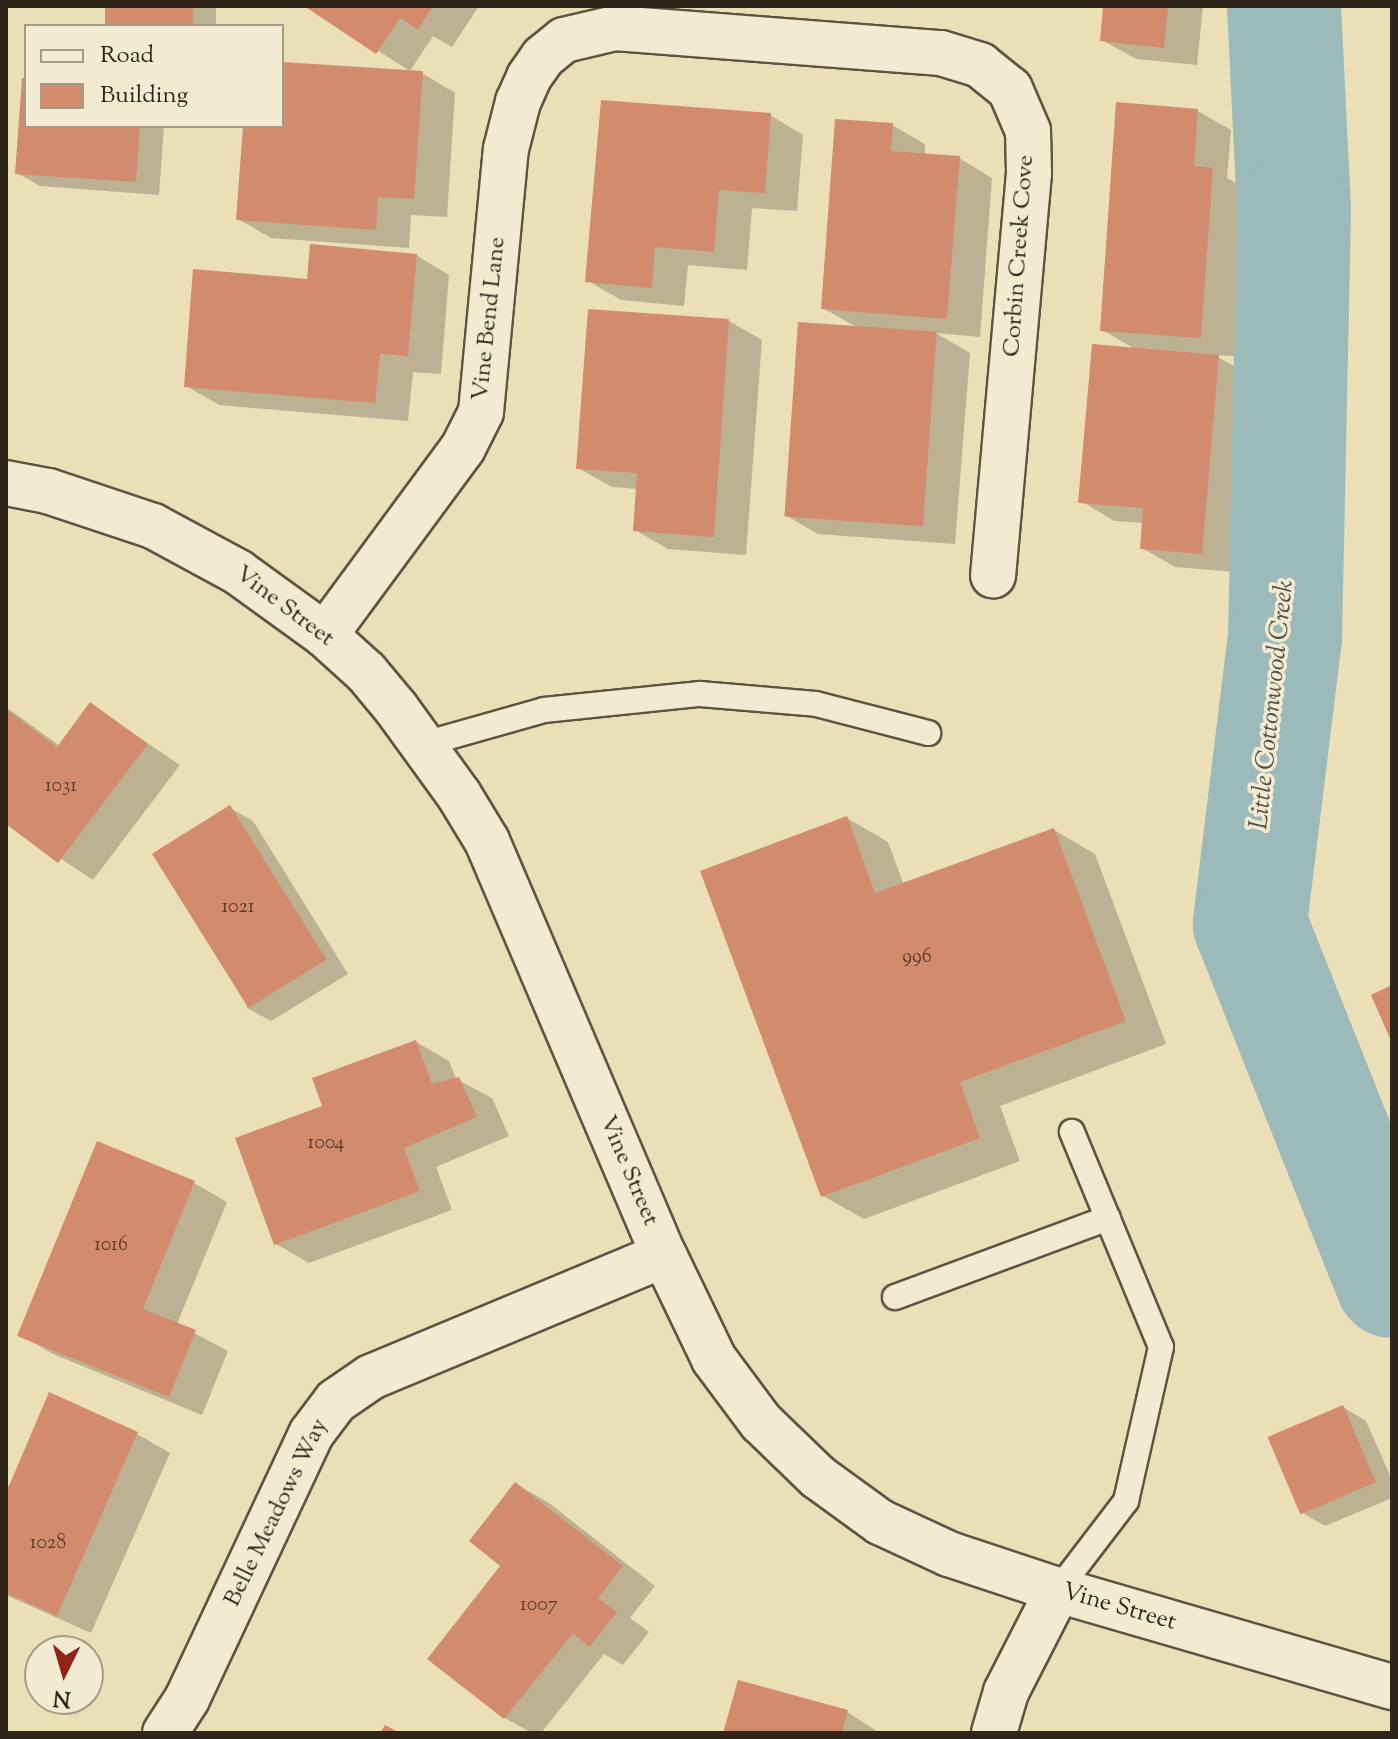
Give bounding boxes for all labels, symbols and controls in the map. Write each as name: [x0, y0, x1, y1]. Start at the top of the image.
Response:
legend: [24, 24, 284, 128]
text: Road: [100, 39, 154, 73]
text: Building: [100, 79, 188, 113]
street label: Corbin Creek Cove: [999, 154, 1041, 358]
street label: Vine Bend Lane: [467, 236, 513, 402]
street label: Vine Street: [229, 560, 339, 654]
water label: Little Cottonwood Creek: [1244, 579, 1302, 831]
house number: 1031: [45, 774, 77, 798]
house number: 1021: [221, 895, 255, 919]
house number: 996: [902, 945, 932, 969]
street label: Vine Street: [592, 1112, 664, 1230]
house number: 1004: [308, 1131, 344, 1155]
house number: 1016: [94, 1233, 128, 1257]
street label: Belle Meadows Way: [219, 1414, 335, 1612]
house number: 1028: [30, 1531, 66, 1555]
street label: Vine Street: [1059, 1578, 1179, 1638]
house number: 1007: [520, 1593, 558, 1617]
north arrow: [24, 1635, 104, 1715]
text: N: [52, 1680, 72, 1714]

